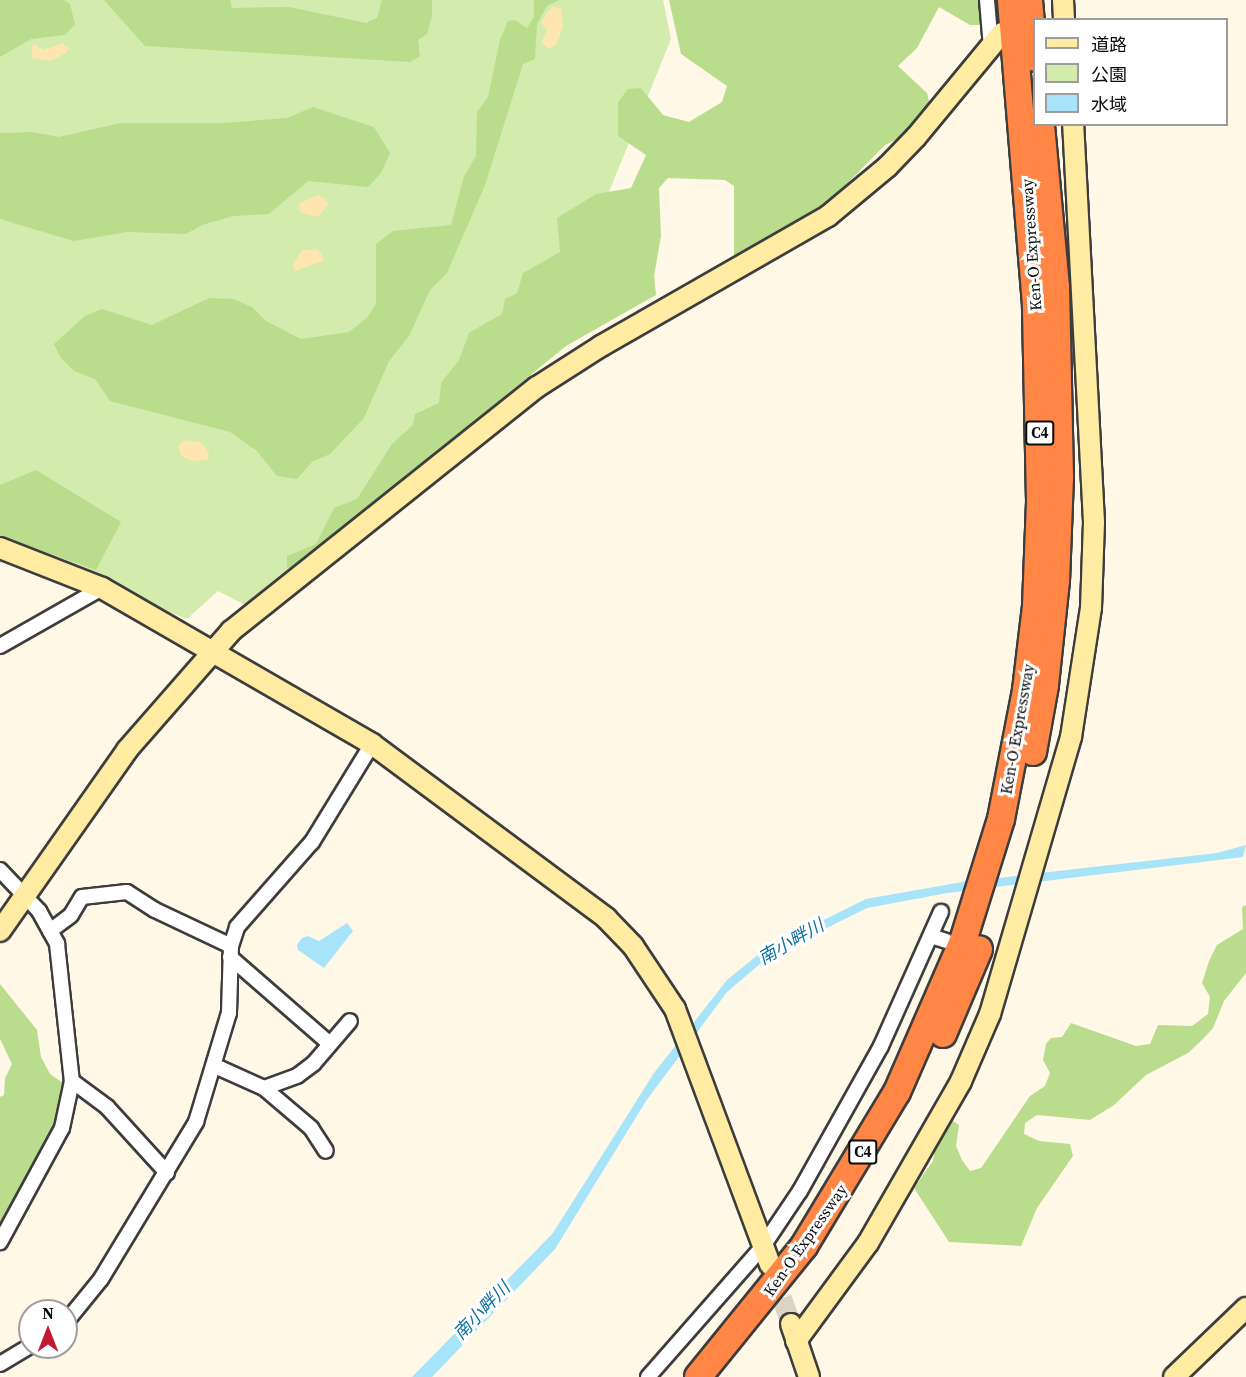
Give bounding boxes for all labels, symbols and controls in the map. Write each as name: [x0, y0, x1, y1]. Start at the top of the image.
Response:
legend: [1033, 18, 1228, 126]
text: 道路: [1091, 32, 1127, 57]
text: 公園: [1091, 62, 1127, 87]
text: 水域: [1091, 92, 1127, 117]
street label: Ken-O Expressway: [1017, 178, 1045, 312]
road number: C4: [1025, 421, 1055, 445]
street label: Ken-O Expressway: [996, 662, 1038, 796]
water label: 南小畔川: [754, 915, 828, 969]
road number: C4: [848, 1140, 878, 1164]
street label: Ken-O Expressway: [759, 1180, 851, 1300]
water label: 南小畔川: [449, 1278, 515, 1344]
north arrow: [18, 1299, 78, 1359]
text: N: [42, 1302, 54, 1324]

